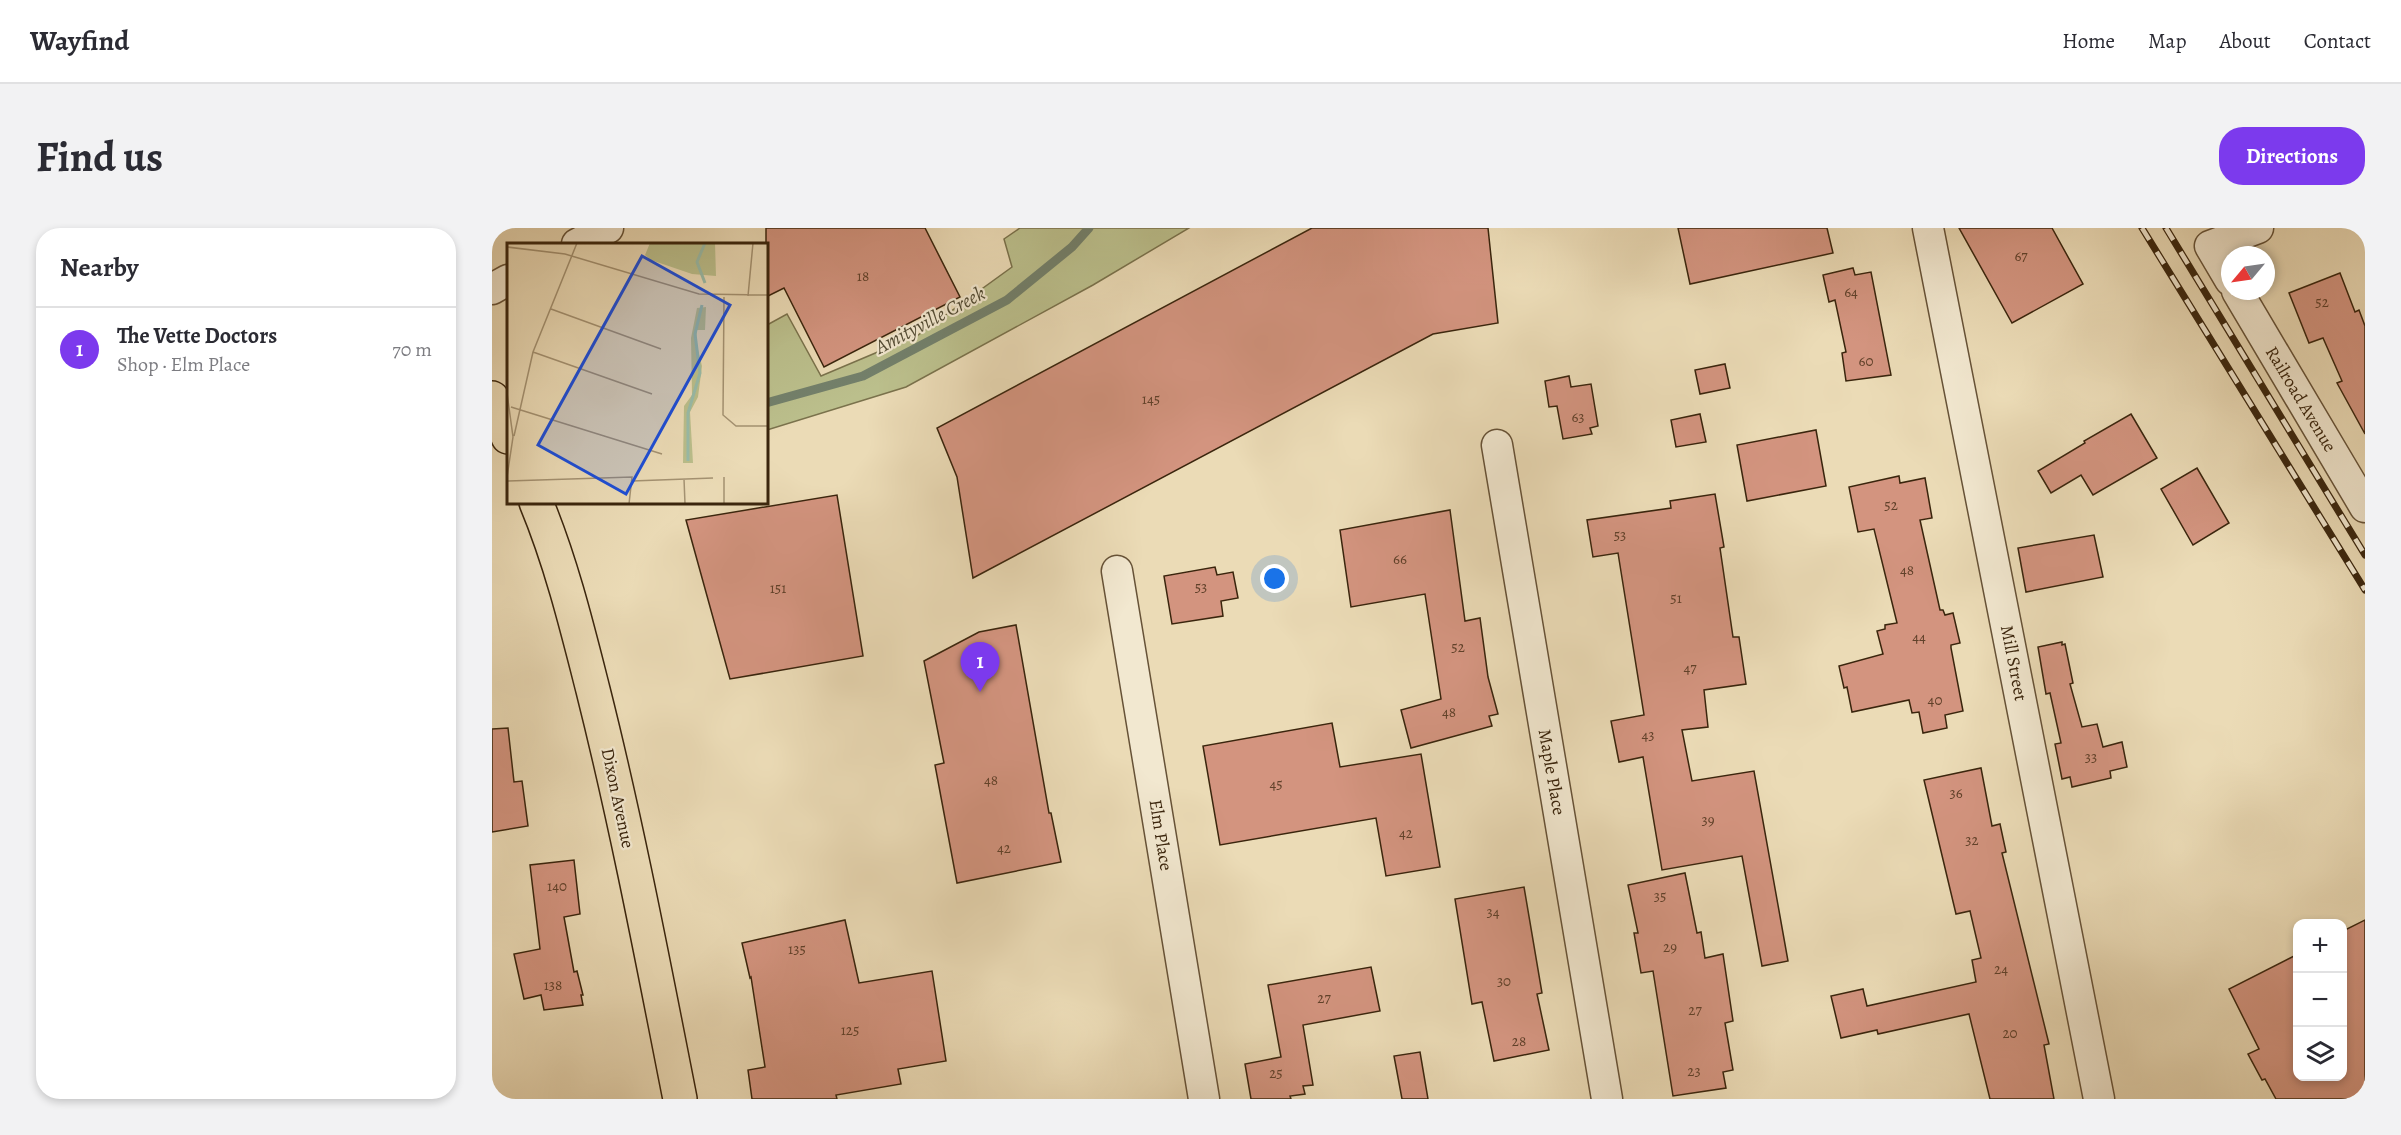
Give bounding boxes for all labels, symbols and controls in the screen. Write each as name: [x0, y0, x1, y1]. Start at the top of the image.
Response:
text: Wayfind: [30, 22, 129, 60]
text: Home: [2062, 27, 2115, 55]
text: Map: [2148, 27, 2186, 55]
text: About: [2219, 27, 2271, 55]
text: Contact: [2304, 27, 2371, 55]
button: Directions: [2219, 127, 2365, 185]
text: Find us: [36, 128, 163, 185]
inset map: [507, 243, 768, 504]
house number: 67: [2014, 246, 2028, 266]
north arrow: [2221, 246, 2275, 300]
text: Nearby: [60, 250, 139, 285]
house number: 18: [857, 266, 869, 286]
water label: Amityville Creek: [869, 280, 990, 361]
house number: 64: [1844, 282, 1858, 302]
house number: 52: [2315, 292, 2329, 312]
text: The Vette Doctors: [117, 321, 277, 351]
text: 1: [76, 336, 83, 363]
text: 70 m: [392, 336, 432, 363]
street label: Railroad Avenue: [2260, 342, 2342, 456]
text: Shop · Elm Place: [117, 351, 250, 378]
house number: 60: [1859, 351, 1873, 371]
house number: 145: [1142, 389, 1160, 409]
house number: 63: [1571, 407, 1585, 427]
house number: 52: [1884, 495, 1898, 515]
house number: 53: [1614, 525, 1626, 545]
house number: 66: [1393, 549, 1407, 569]
house number: 48: [1900, 560, 1914, 580]
your location: [1260, 564, 1289, 593]
house number: 53: [1195, 577, 1207, 597]
house number: 151: [770, 578, 786, 598]
house number: 51: [1670, 588, 1682, 608]
street label: Mill Street: [1995, 623, 2033, 703]
house number: 44: [1912, 627, 1926, 647]
house number: 52: [1451, 637, 1465, 657]
pin: 1: [960, 642, 1000, 692]
house number: 47: [1683, 658, 1697, 678]
house number: 40: [1928, 690, 1942, 710]
house number: 48: [1442, 702, 1456, 722]
house number: 43: [1641, 725, 1655, 745]
street label: Maple Place: [1533, 727, 1571, 817]
street label: Dixon Avenue: [596, 746, 640, 850]
house number: 33: [2085, 747, 2097, 767]
house number: 48: [984, 770, 998, 790]
house number: 45: [1269, 774, 1283, 794]
house number: 36: [1949, 783, 1963, 803]
street label: Elm Place: [1144, 798, 1178, 872]
house number: 39: [1701, 810, 1715, 830]
house number: 42: [1399, 823, 1413, 843]
house number: 32: [1965, 830, 1979, 850]
house number: 42: [997, 838, 1011, 858]
house number: 140: [547, 876, 567, 896]
house number: 35: [1654, 886, 1666, 906]
house number: 34: [1486, 902, 1500, 922]
map controls: [2293, 919, 2347, 1081]
button: +: [2293, 919, 2347, 973]
house number: 29: [1663, 937, 1677, 957]
house number: 135: [788, 939, 806, 959]
house number: 24: [1994, 959, 2008, 979]
house number: 30: [1497, 971, 1511, 991]
button: −: [2293, 973, 2347, 1027]
house number: 138: [544, 975, 562, 995]
house number: 27: [1317, 988, 1331, 1008]
house number: 27: [1688, 1000, 1702, 1020]
house number: 125: [841, 1020, 859, 1040]
house number: 20: [2002, 1023, 2018, 1043]
button: layers: [2293, 1027, 2347, 1081]
house number: 28: [1512, 1031, 1526, 1051]
house number: 23: [1687, 1061, 1701, 1081]
house number: 25: [1269, 1063, 1283, 1083]

